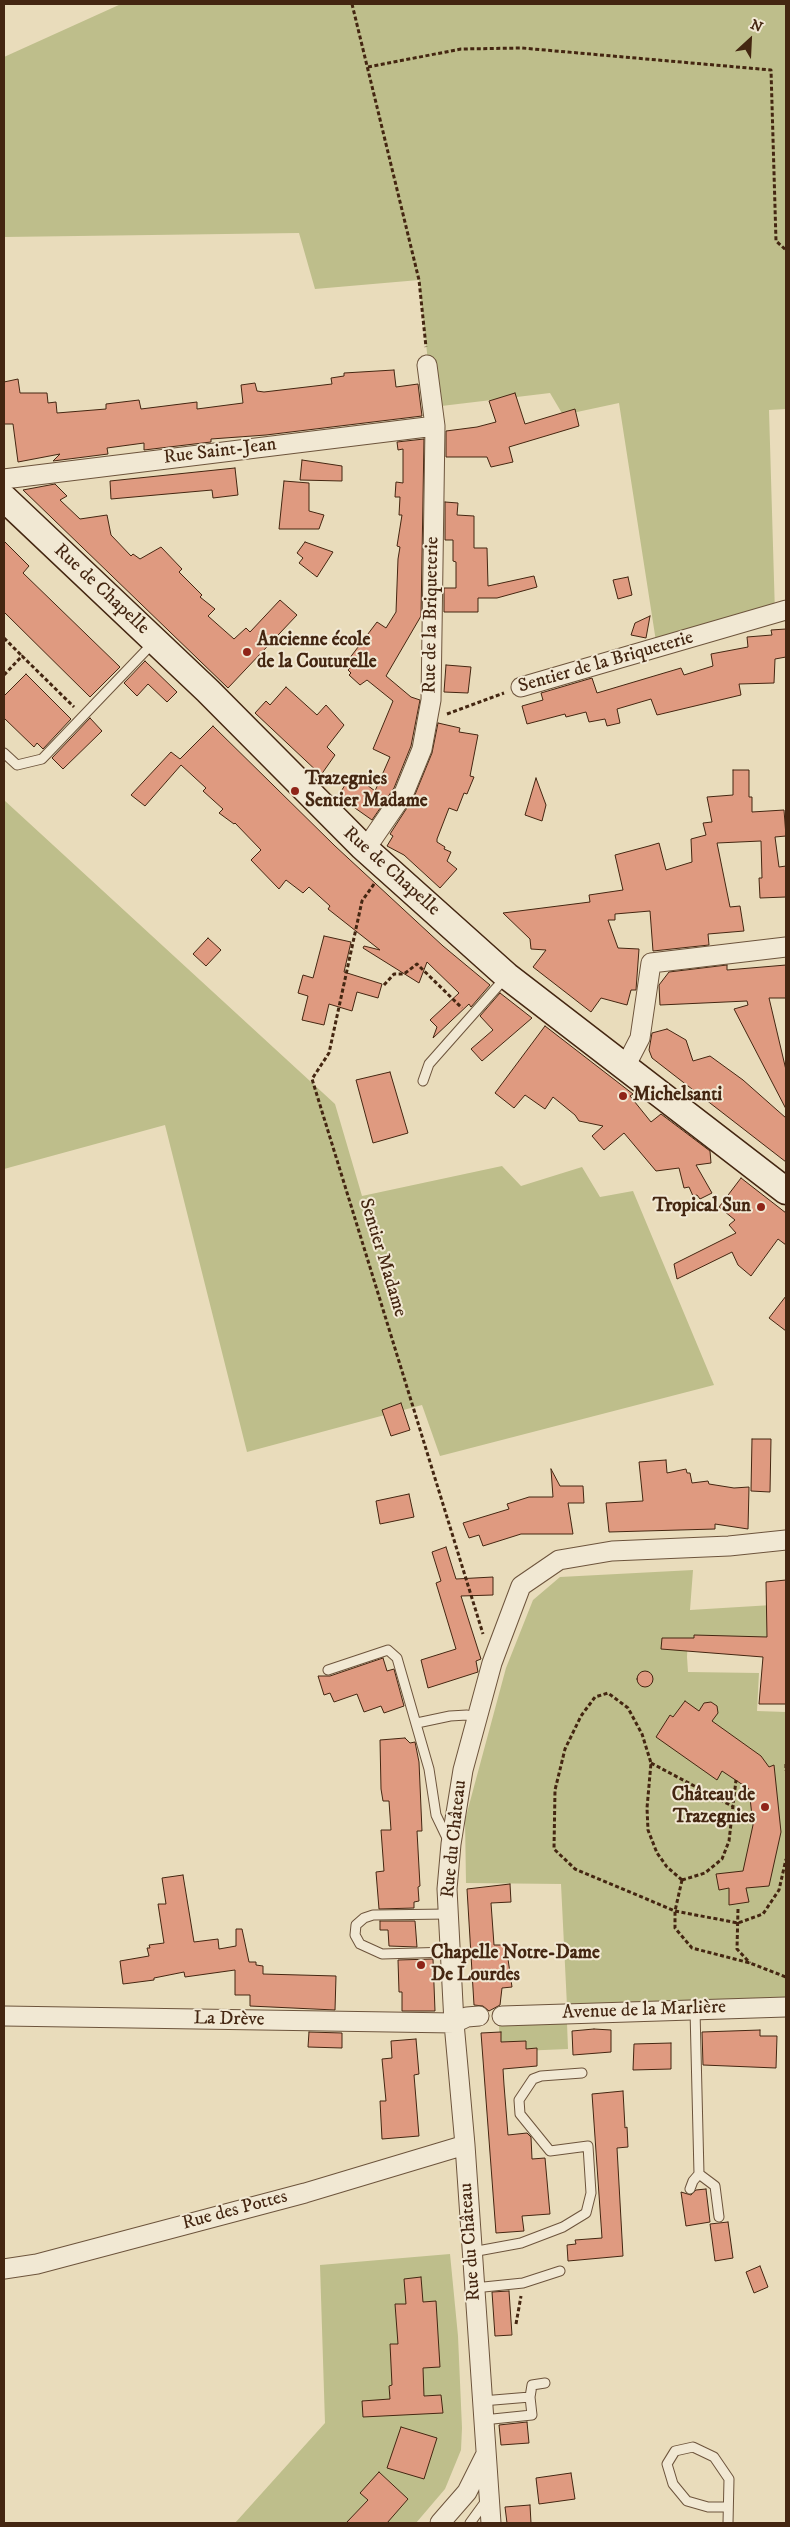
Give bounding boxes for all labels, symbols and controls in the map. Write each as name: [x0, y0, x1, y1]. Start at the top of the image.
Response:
north arrow: [725, 15, 775, 65]
text: N: [747, 16, 765, 37]
street label: Rue Saint-Jean: [162, 434, 278, 470]
street label: Rue de la Briqueterie: [419, 536, 445, 694]
street label: Rue de Chapelle: [48, 540, 154, 640]
street label: Sentier de la Briqueterie: [516, 627, 696, 699]
place label: Ancienne école de la Couturelle: [257, 630, 377, 674]
marker: Ancienne école de la Couturelle: [241, 646, 253, 658]
place label: Trazegnies Sentier Madame: [305, 769, 428, 813]
marker: Trazegnies Sentier Madame: [289, 785, 301, 797]
street label: Rue de Chapelle: [338, 823, 444, 921]
place label: Michelsanti: [633, 1085, 722, 1107]
marker: Michelsanti: [617, 1090, 629, 1102]
street label: Sentier Madame: [353, 1196, 411, 1320]
place label: Tropical Sun: [653, 1196, 751, 1218]
marker: Tropical Sun: [755, 1201, 767, 1213]
street label: Rue du Château: [437, 1779, 473, 1899]
place label: Château de Trazegnies: [672, 1785, 755, 1829]
marker: Château de Trazegnies: [759, 1801, 771, 1813]
place label: Chapelle Notre-Dame De Lourdes: [431, 1943, 600, 1987]
marker: Chapelle Notre-Dame De Lourdes: [415, 1959, 427, 1971]
street label: Avenue de la Marlière: [562, 1997, 726, 2025]
street label: La Drève: [193, 2008, 265, 2032]
street label: Rue du Château: [455, 2182, 487, 2302]
street label: Rue des Pottes: [180, 2186, 290, 2236]

